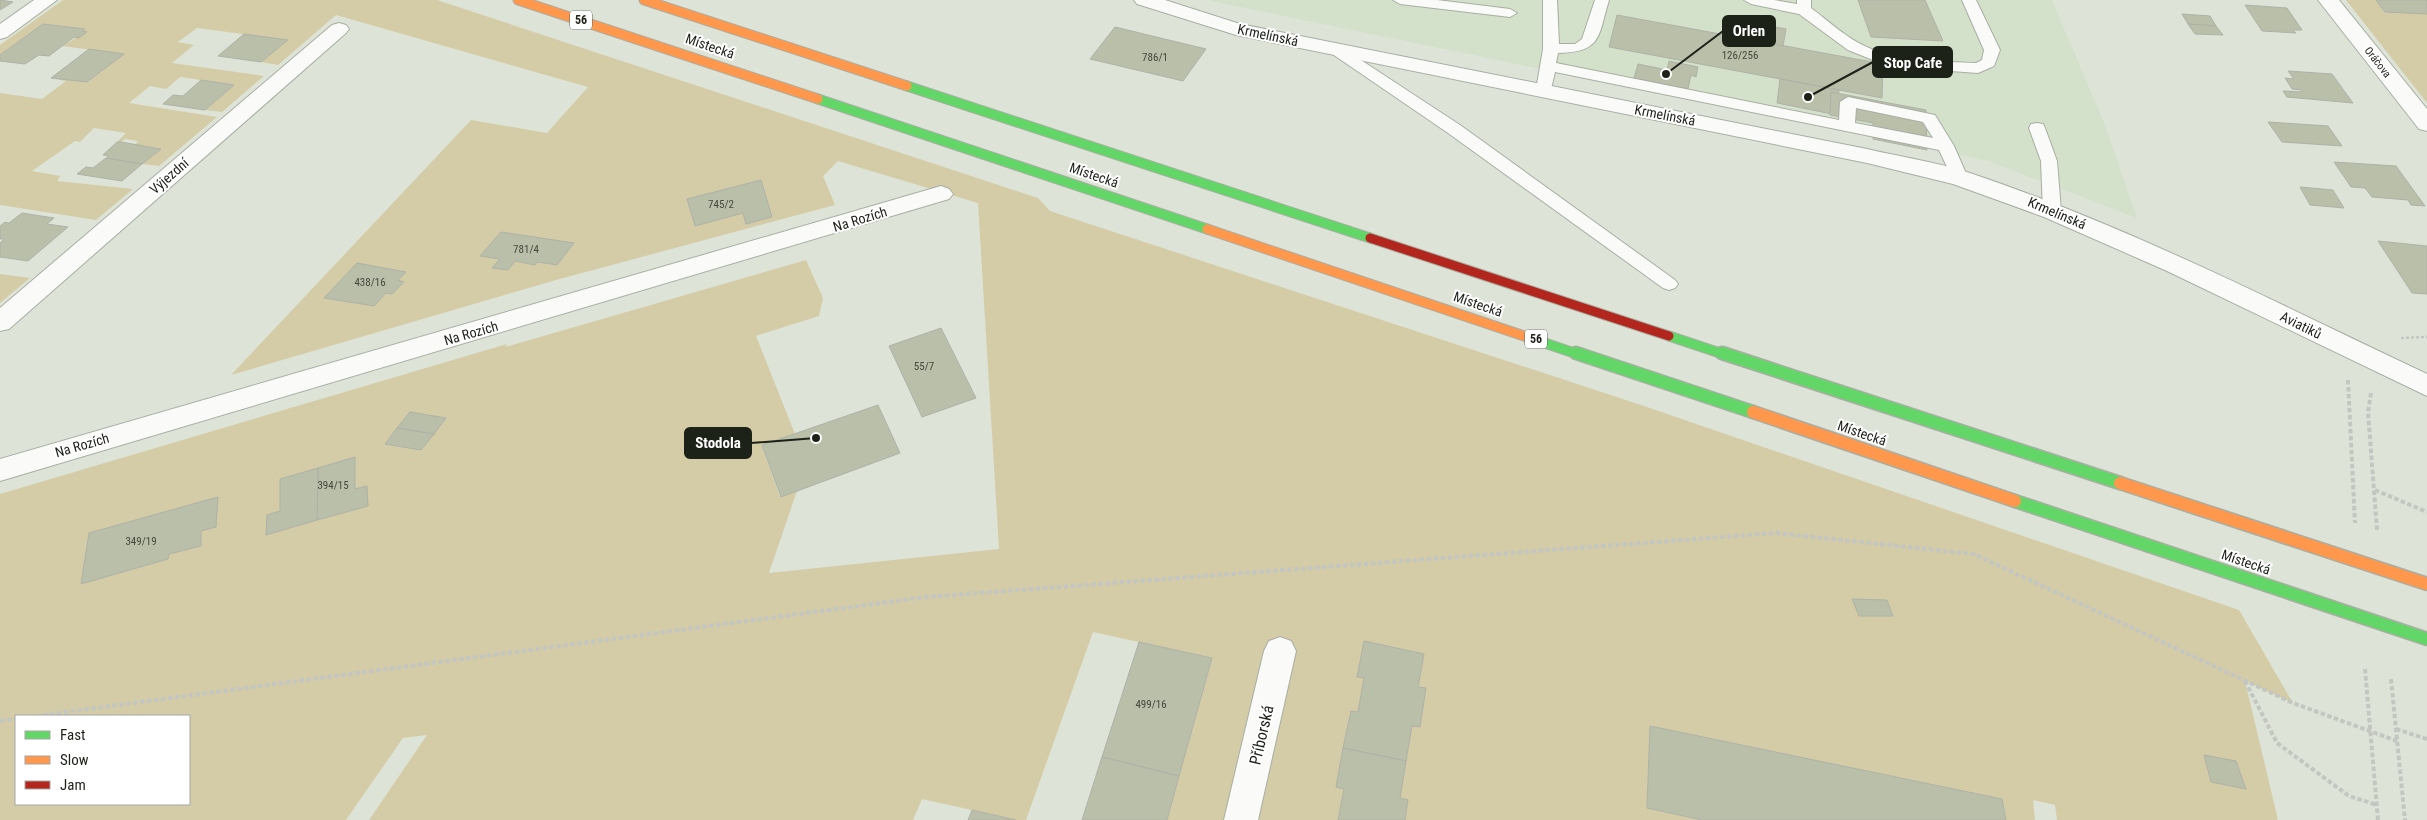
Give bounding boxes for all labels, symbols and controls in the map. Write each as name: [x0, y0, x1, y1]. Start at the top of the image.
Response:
road number: 56: [570, 10, 592, 30]
callout: Orlen: [1723, 16, 1775, 46]
street label: Krmelínská: [1236, 21, 1300, 49]
text: Orlen: [1733, 22, 1765, 40]
street label: Místecká: [684, 30, 736, 62]
street label: Oráčova: [2362, 44, 2394, 80]
callout: Stop Cafe: [1873, 47, 1952, 77]
house number: 126/256: [1722, 49, 1758, 62]
house number: 786/1: [1142, 51, 1168, 64]
text: Stop Cafe: [1884, 54, 1942, 72]
street label: Krmelínská: [1633, 101, 1697, 129]
street label: Výjezdní: [146, 154, 192, 197]
street label: Místecká: [1068, 159, 1120, 191]
street label: Krmelínská: [2025, 194, 2089, 232]
house number: 745/2: [708, 198, 734, 211]
street label: Na Rozích: [831, 203, 889, 235]
house number: 781/4: [513, 243, 539, 256]
house number: 438/16: [354, 276, 386, 289]
street label: Místecká: [1452, 288, 1504, 320]
street label: Aviatiků: [2278, 308, 2324, 342]
street label: Na Rozích: [442, 318, 500, 348]
road number: 56: [1525, 329, 1547, 348]
house number: 55/7: [914, 360, 934, 373]
street label: Místecká: [1836, 417, 1888, 449]
callout: Stodola: [685, 428, 751, 458]
street label: Na Rozích: [53, 430, 111, 460]
text: Stodola: [695, 434, 741, 452]
house number: 394/15: [317, 479, 349, 492]
house number: 349/19: [125, 535, 157, 548]
street label: Místecká: [2220, 546, 2272, 578]
house number: 499/16: [1135, 698, 1167, 711]
street label: Příborská: [1245, 704, 1278, 767]
legend: [15, 715, 190, 805]
text: Fast: [60, 726, 85, 744]
text: Slow: [60, 751, 89, 769]
text: Jam: [60, 776, 86, 794]

